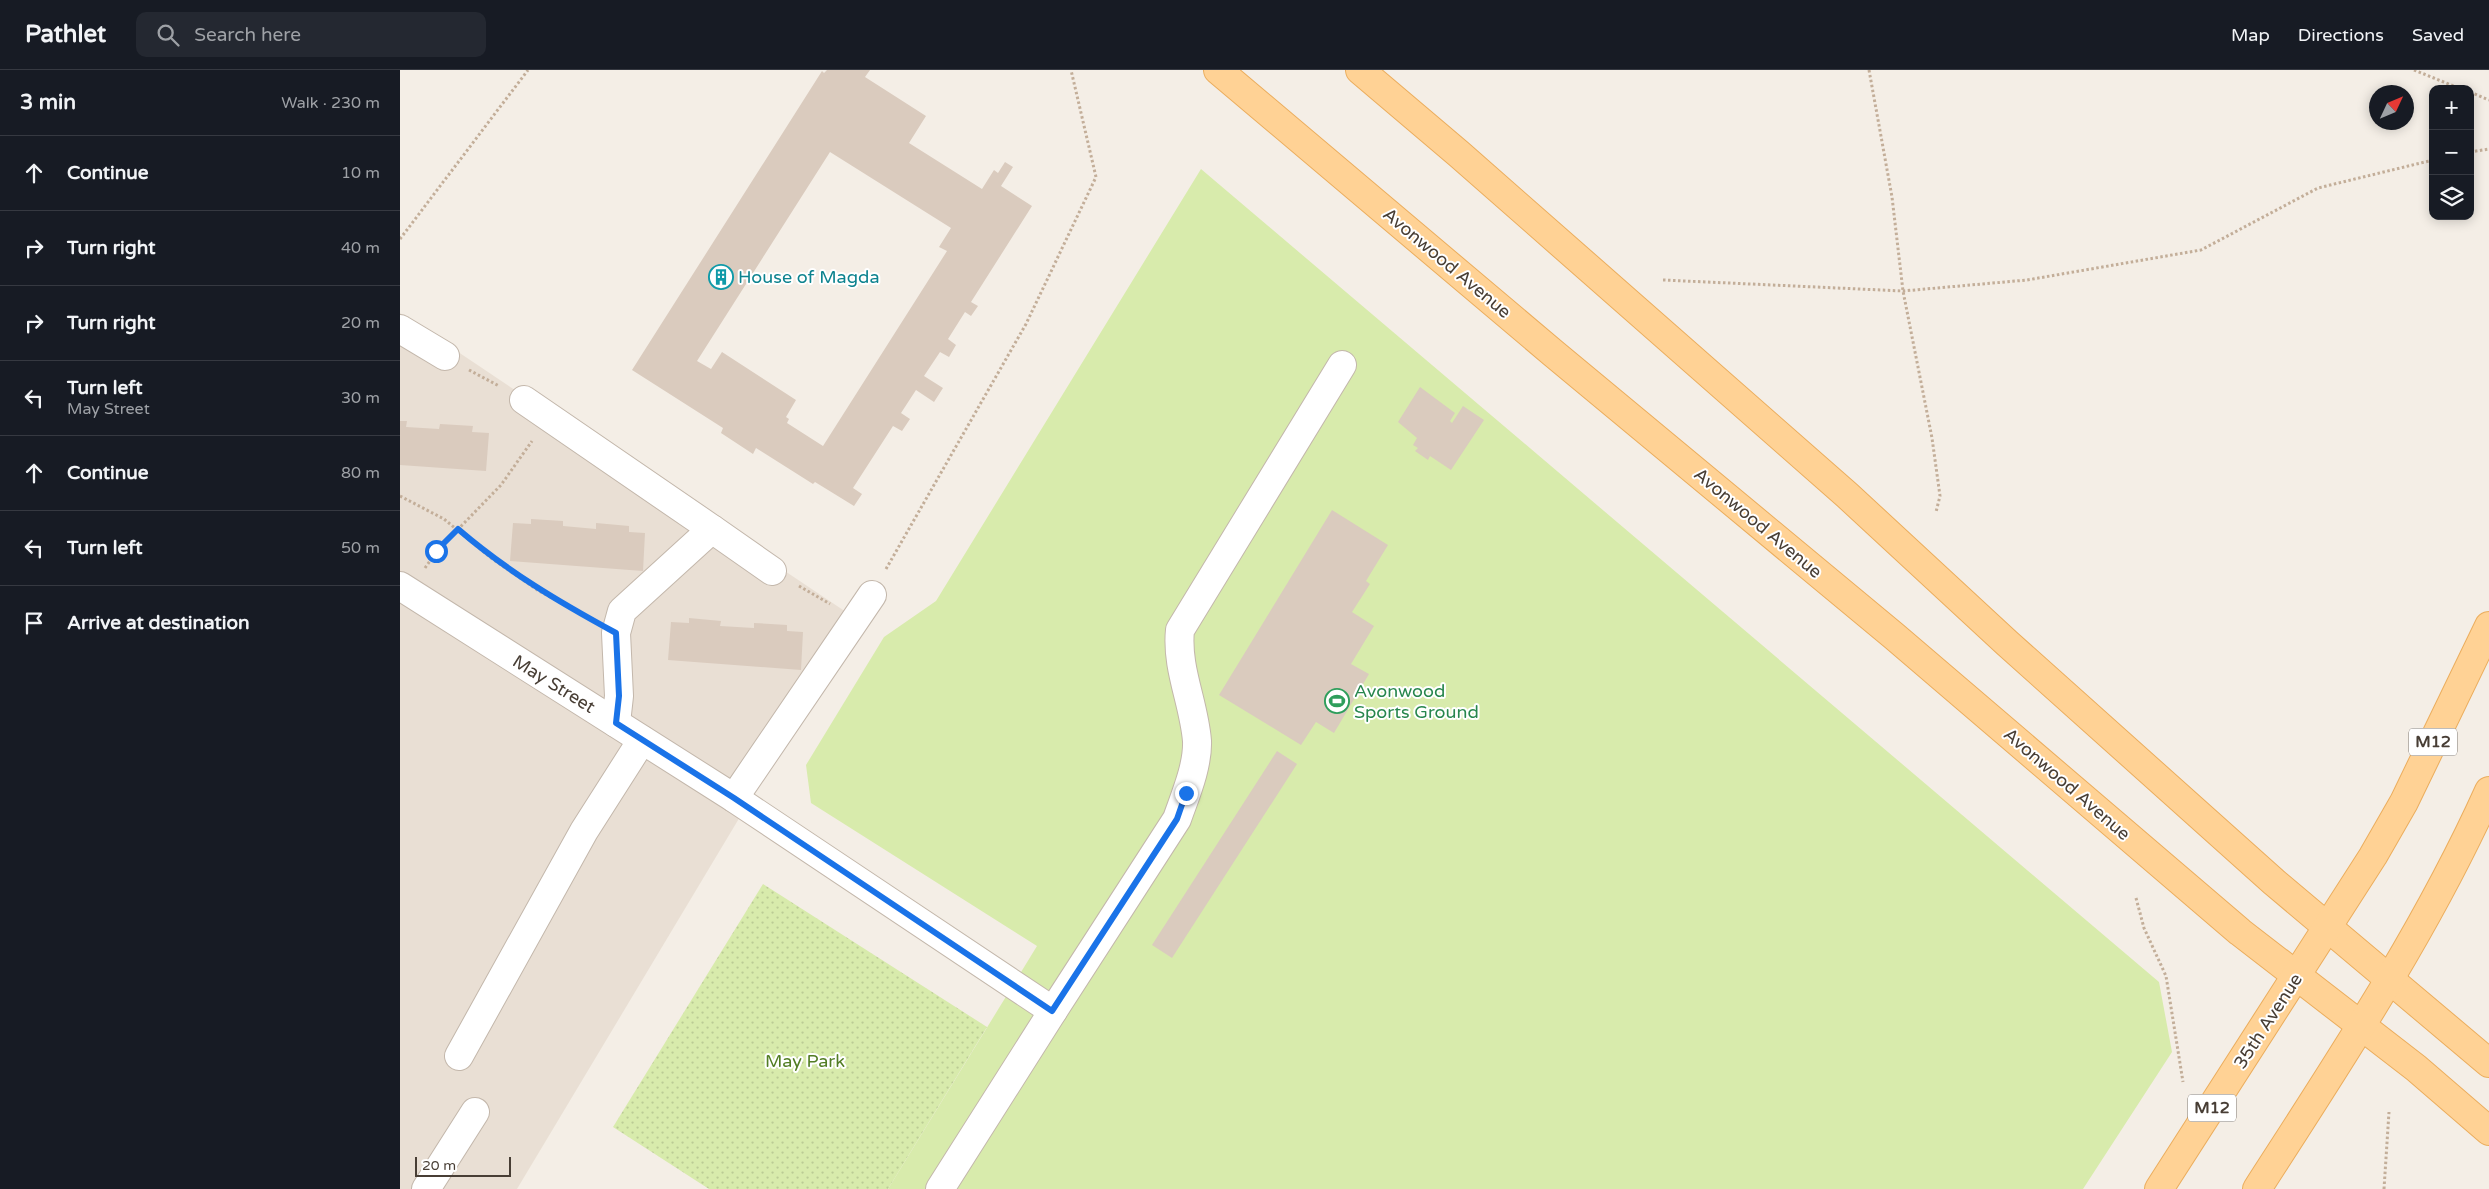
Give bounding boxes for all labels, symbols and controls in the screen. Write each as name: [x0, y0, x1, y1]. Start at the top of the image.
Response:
search box: [136, 12, 486, 57]
text: Pathlet: [25, 20, 106, 49]
icon: search: [154, 21, 182, 49]
text: Search here: [194, 24, 301, 46]
text: Map: [2231, 24, 2270, 46]
text: Directions: [2298, 24, 2384, 46]
text: Saved: [2412, 24, 2464, 46]
north arrow: [2369, 85, 2414, 130]
map controls: [2429, 85, 2474, 220]
button: +: [2429, 85, 2474, 130]
text: 3 min: [20, 90, 76, 115]
text: Walk · 230 m: [281, 93, 380, 113]
button: −: [2429, 130, 2474, 175]
icon: ahead: [20, 159, 48, 187]
text: Continue: [67, 162, 149, 184]
text: 10 m: [341, 163, 380, 183]
button: layers: [2429, 175, 2474, 220]
street label: Avonwood Avenue: [1378, 203, 1516, 323]
icon: right: [20, 234, 48, 262]
text: Turn right: [67, 237, 155, 259]
text: 40 m: [341, 238, 380, 258]
building icon: House of Magda: [708, 264, 734, 290]
place label: House of Magda: [738, 266, 880, 288]
icon: right: [20, 309, 48, 337]
text: Turn right: [67, 312, 155, 334]
text: 20 m: [341, 313, 380, 333]
text: Turn left: [67, 377, 143, 399]
icon: left: [20, 384, 48, 412]
text: 30 m: [341, 388, 380, 408]
text: May Street: [67, 399, 150, 419]
icon: ahead: [20, 459, 48, 487]
text: Continue: [67, 462, 149, 484]
text: 80 m: [341, 463, 380, 483]
street label: Avonwood Avenue: [1689, 463, 1827, 583]
icon: left: [20, 534, 48, 562]
text: Turn left: [67, 537, 143, 559]
text: 50 m: [341, 538, 380, 558]
route start: [425, 540, 448, 563]
icon: arrive: [20, 609, 48, 637]
text: Arrive at destination: [67, 612, 250, 634]
street label: May Street: [509, 650, 599, 718]
place label: Avonwood Sports Ground: [1354, 680, 1479, 723]
sports icon: Avonwood Sports Ground: [1324, 688, 1350, 714]
street label: Avonwood Avenue: [1999, 723, 2135, 845]
road number: M12: [2409, 729, 2457, 756]
route end: [1175, 782, 1198, 805]
street label: 35th Avenue: [2229, 969, 2307, 1073]
park label: May Park: [765, 1050, 845, 1072]
road number: M12: [2188, 1094, 2236, 1122]
scale bar: [415, 1154, 511, 1177]
text: 20 m: [422, 1157, 456, 1174]

